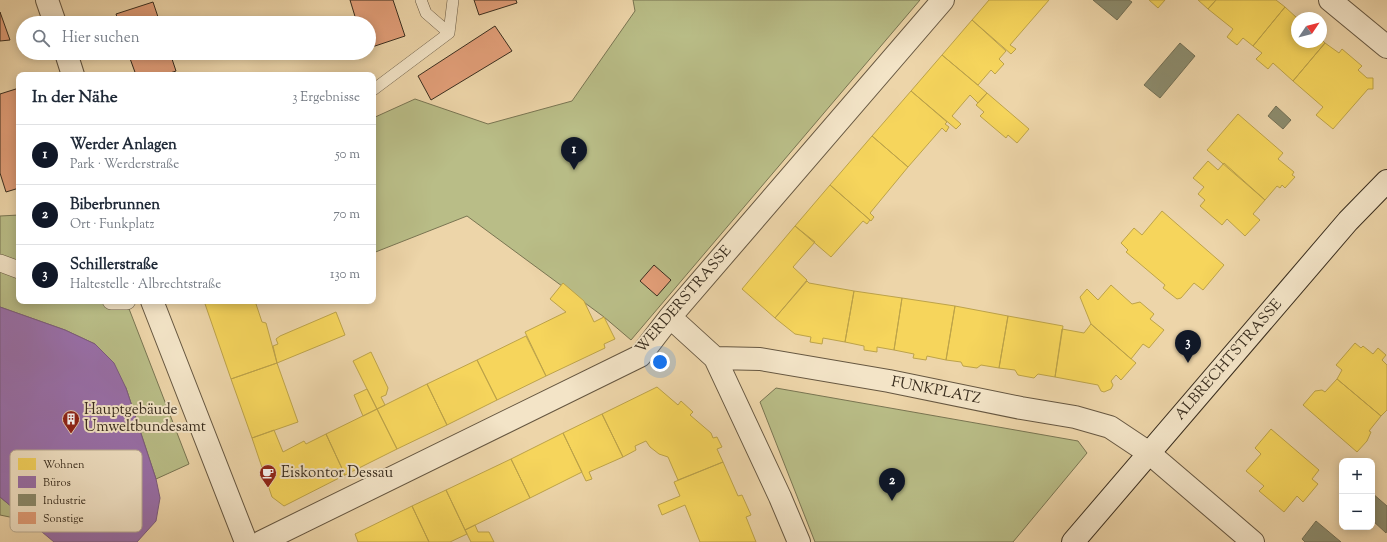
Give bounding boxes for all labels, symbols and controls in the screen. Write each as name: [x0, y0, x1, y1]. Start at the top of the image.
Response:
north arrow: [1291, 12, 1327, 48]
search box: [16, 16, 376, 60]
icon: search: [30, 27, 52, 49]
text: Hier suchen: [62, 28, 140, 49]
text: In der Nähe: [32, 86, 118, 110]
text: 3 Ergebnisse: [292, 89, 360, 107]
text: Werder Anlagen: [70, 135, 177, 156]
pin: 1: [561, 137, 587, 170]
text: 1: [43, 146, 47, 164]
text: 50 m: [335, 146, 360, 164]
text: Park · Werderstraße: [70, 156, 179, 174]
text: Biberbrunnen: [70, 195, 160, 216]
text: 2: [42, 206, 48, 224]
text: 70 m: [333, 206, 360, 224]
text: Ort · Funkplatz: [70, 216, 154, 234]
street label: WERDERSTRASSE: [631, 241, 737, 359]
text: Schillerstraße: [70, 255, 158, 276]
text: 3: [42, 266, 48, 284]
text: 130 m: [330, 266, 360, 284]
text: Haltestelle · Albrechtstraße: [70, 276, 221, 294]
street label: ALBRECHTSTRASSE: [1171, 295, 1287, 425]
pin: 3: [1175, 330, 1201, 363]
your location: [650, 352, 670, 372]
street label: FUNKPLATZ: [889, 372, 983, 410]
place label: Hauptgebäude Umweltbundesamt: [84, 400, 206, 438]
building icon: Hauptgebäude Umweltbundesamt: [61, 409, 81, 434]
legend: [10, 450, 142, 532]
text: Wohnen: [43, 457, 85, 473]
map controls: [1339, 458, 1375, 530]
button: +: [1339, 458, 1375, 494]
cafe icon: Eiskontor Dessau: [258, 463, 278, 488]
place label: Eiskontor Dessau: [281, 463, 394, 484]
pin: 2: [879, 468, 905, 501]
text: Büros: [43, 475, 71, 491]
text: Industrie: [43, 493, 86, 509]
button: −: [1339, 494, 1375, 530]
text: Sonstige: [43, 511, 84, 527]

